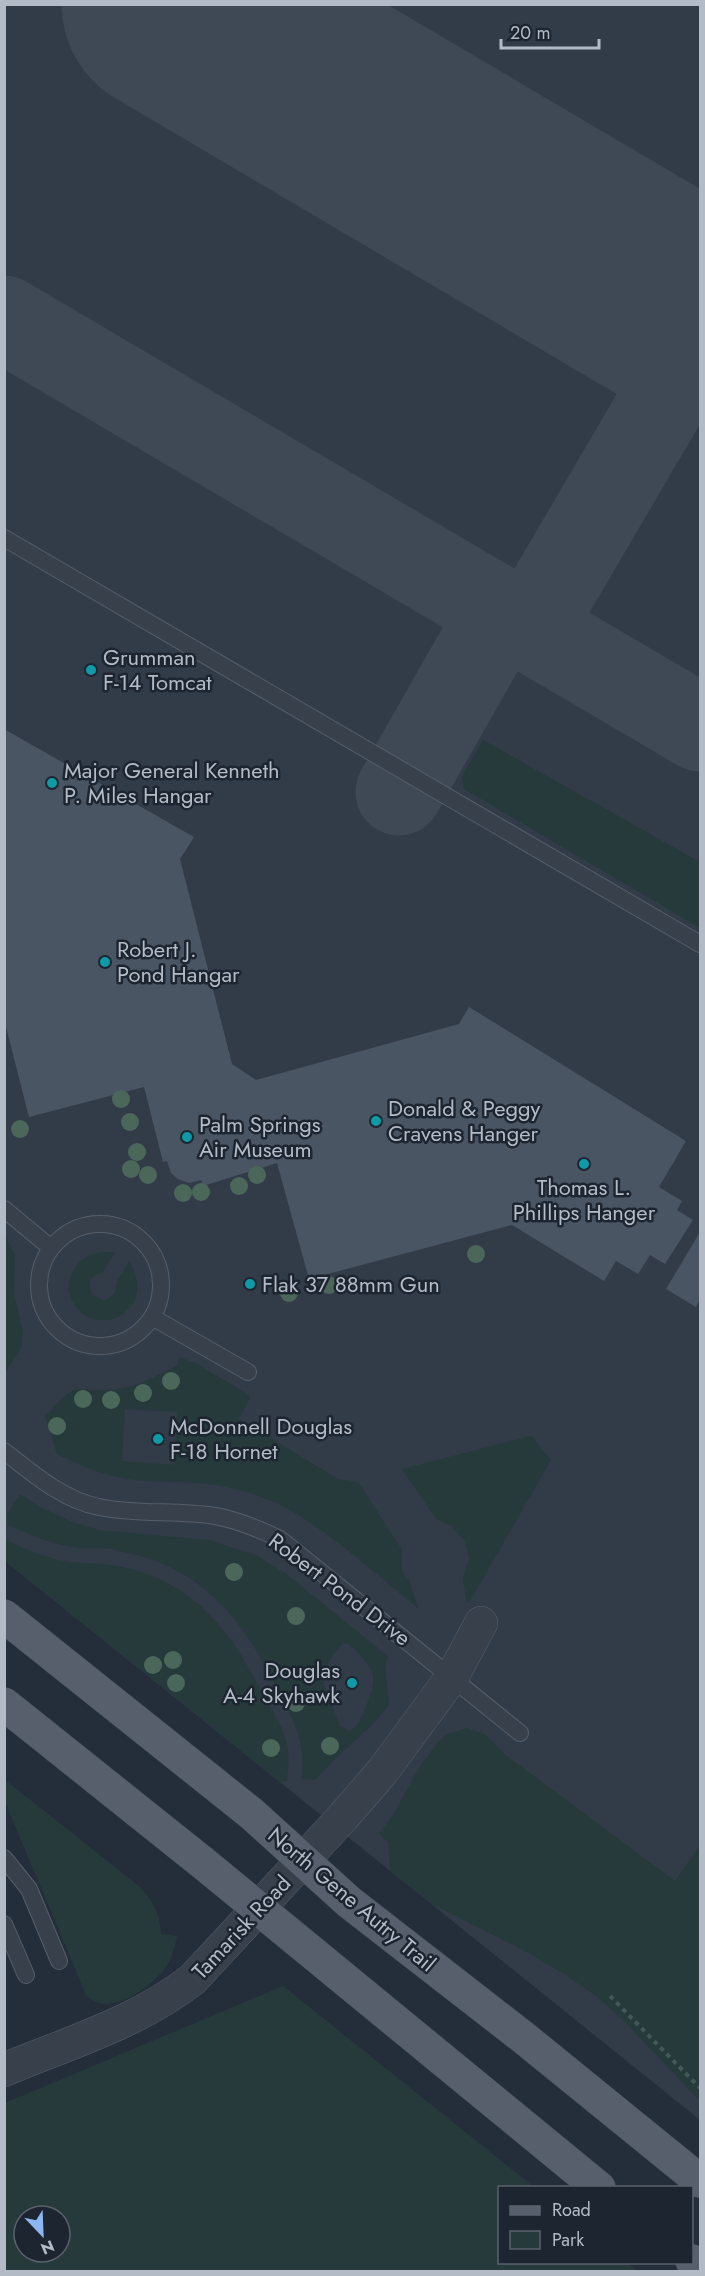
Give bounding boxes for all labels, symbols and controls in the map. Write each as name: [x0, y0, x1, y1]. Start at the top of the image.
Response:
scale bar: [501, 12, 598, 50]
text: 20 m: [510, 20, 550, 46]
place label: Grumman F-14 Tomcat: [103, 641, 212, 698]
marker: Grumman F-14 Tomcat: [84, 663, 98, 677]
place label: Major General Kenneth P. Miles Hangar: [64, 754, 279, 811]
marker: Major General Kenneth P. Miles Hangar: [45, 776, 59, 790]
place label: Robert J. Pond Hangar: [117, 933, 240, 990]
marker: Robert J. Pond Hangar: [98, 955, 112, 969]
place label: Donald & Peggy Cravens Hanger: [388, 1092, 541, 1149]
place label: Palm Springs Air Museum: [199, 1108, 321, 1165]
marker: Donald & Peggy Cravens Hanger: [369, 1114, 383, 1128]
marker: Palm Springs Air Museum: [180, 1130, 194, 1144]
marker: Thomas L. Phillips Hanger: [577, 1157, 591, 1171]
place label: Thomas L. Phillips Hanger: [513, 1171, 656, 1228]
place label: Flak 37 88mm Gun: [262, 1268, 440, 1300]
marker: Flak 37 88mm Gun: [243, 1277, 257, 1291]
place label: McDonnell Douglas F-18 Hornet: [170, 1410, 352, 1467]
marker: McDonnell Douglas F-18 Hornet: [151, 1432, 165, 1446]
street label: Robert Pond Drive: [262, 1525, 418, 1653]
place label: Douglas A-4 Skyhawk: [223, 1654, 340, 1711]
marker: Douglas A-4 Skyhawk: [345, 1676, 359, 1690]
street label: North Gene Autry Trail: [261, 1819, 443, 1979]
street label: Tamarisk Road: [184, 1868, 298, 1986]
legend: [498, 2186, 693, 2264]
text: Road: [552, 2197, 591, 2223]
north arrow: [12, 2204, 72, 2264]
text: Park: [552, 2227, 584, 2253]
text: N: [37, 2234, 58, 2260]

